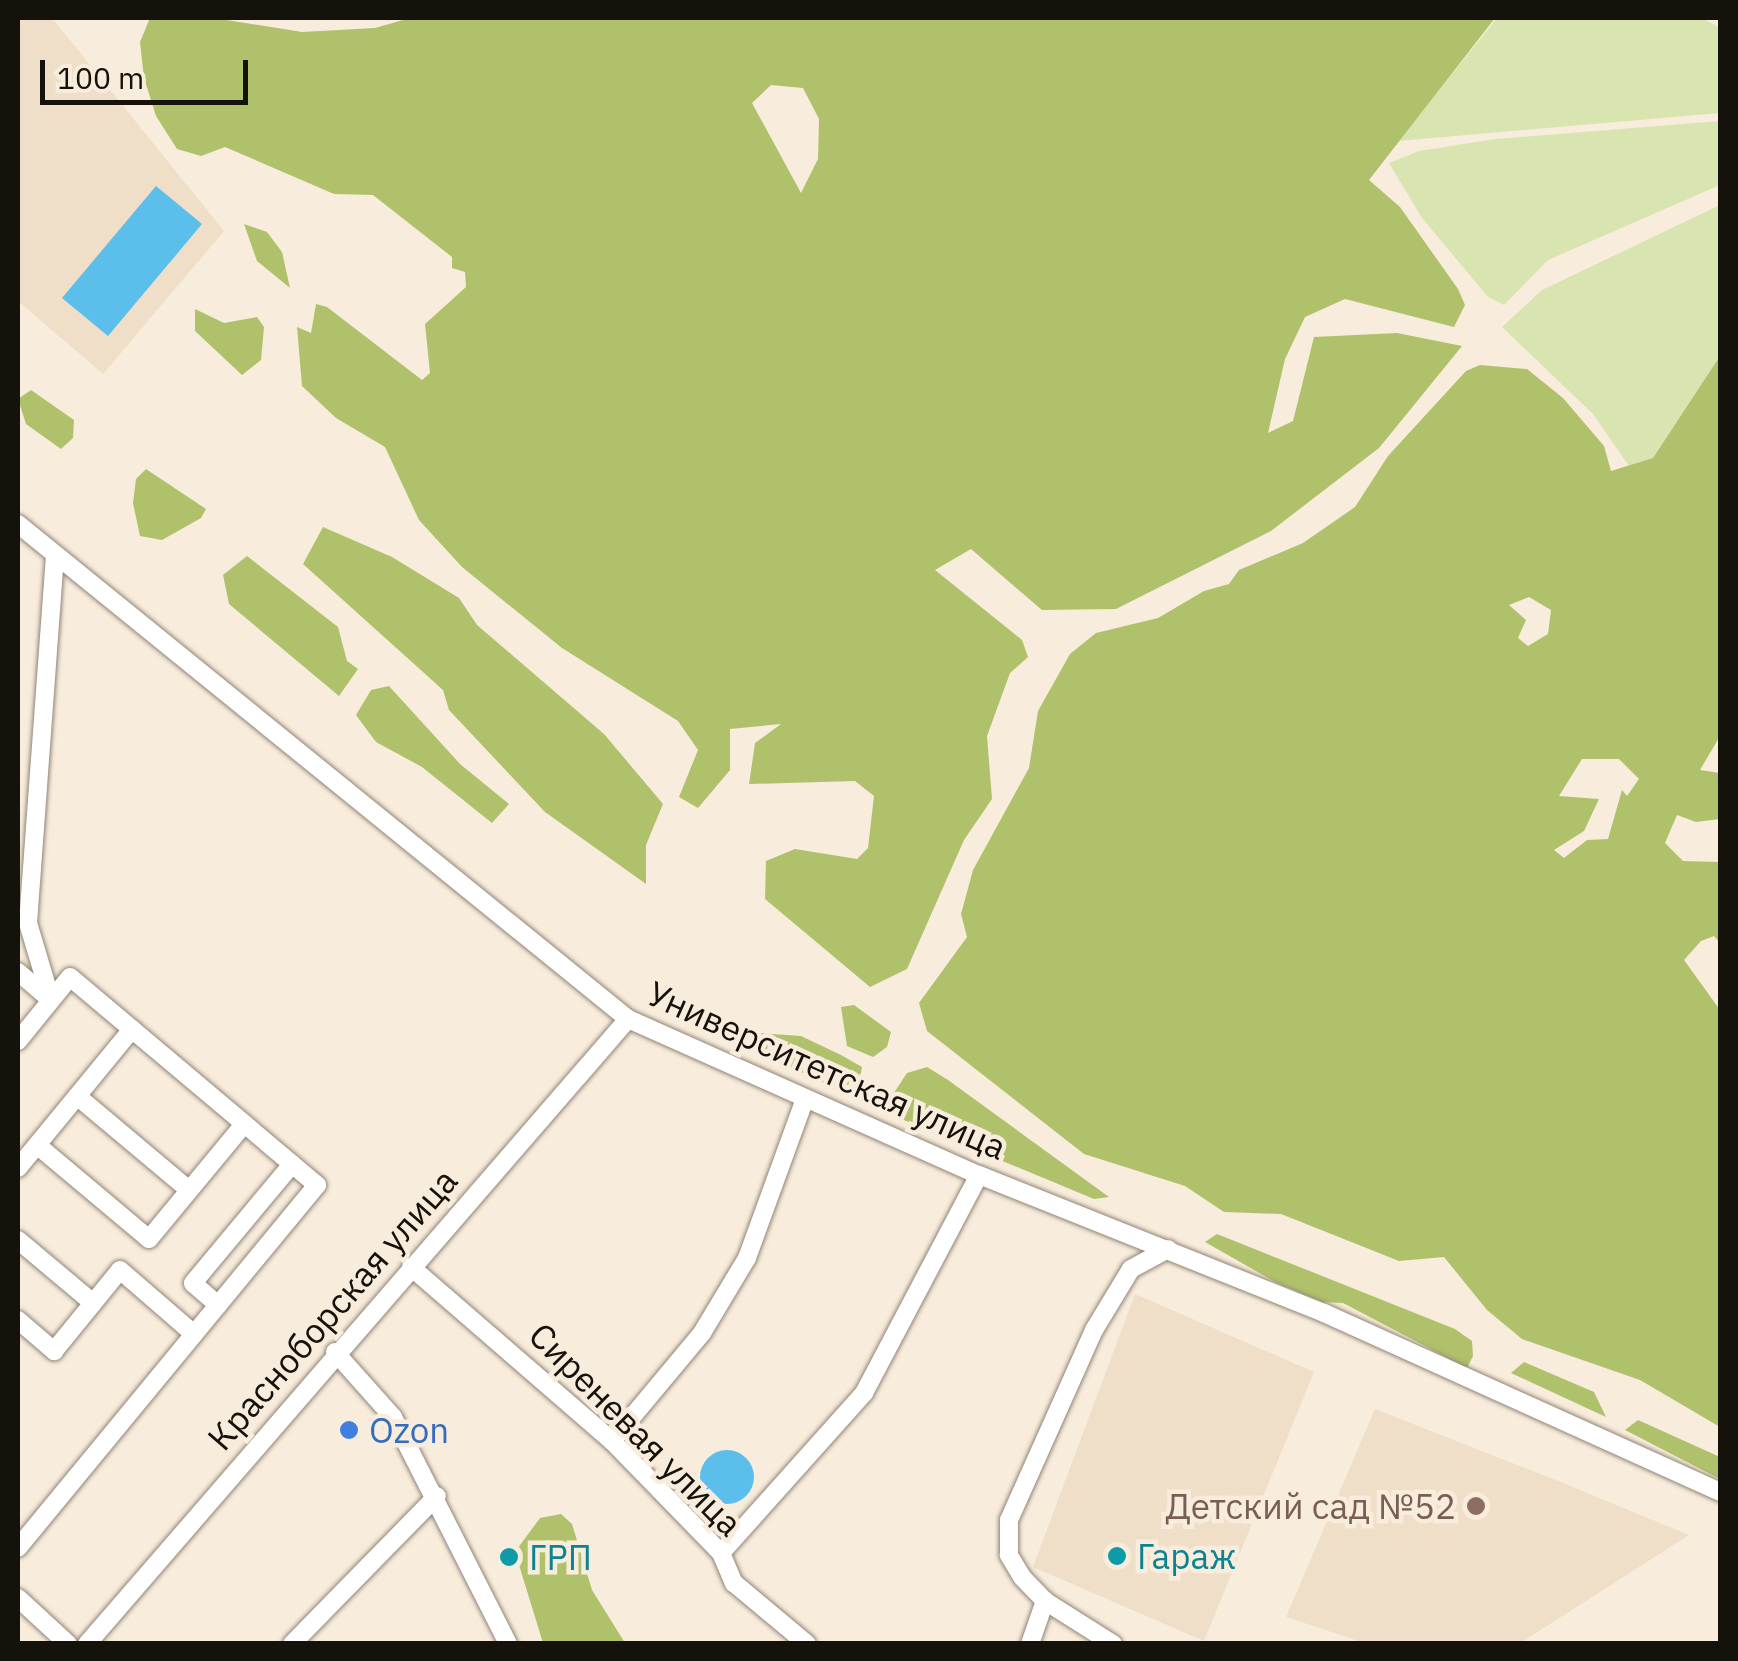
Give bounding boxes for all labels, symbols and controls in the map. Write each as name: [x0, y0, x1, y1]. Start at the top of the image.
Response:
scale bar: [45, 40, 252, 102]
text: 100 m: [57, 58, 144, 97]
street label: Университетская улица: [641, 972, 1013, 1168]
street label: Красноборская улица: [198, 1160, 466, 1458]
street label: Сиреневая улица: [521, 1314, 751, 1544]
place label: Ozon: [369, 1409, 449, 1451]
marker: Ozon: [338, 1419, 360, 1441]
place label: Детский сад №52: [1165, 1485, 1456, 1527]
marker: Детский сад №52: [1465, 1495, 1487, 1517]
place label: Гараж: [1137, 1535, 1236, 1577]
place label: ГРП: [529, 1536, 592, 1578]
marker: Гараж: [1106, 1545, 1128, 1567]
marker: ГРП: [498, 1546, 520, 1568]

